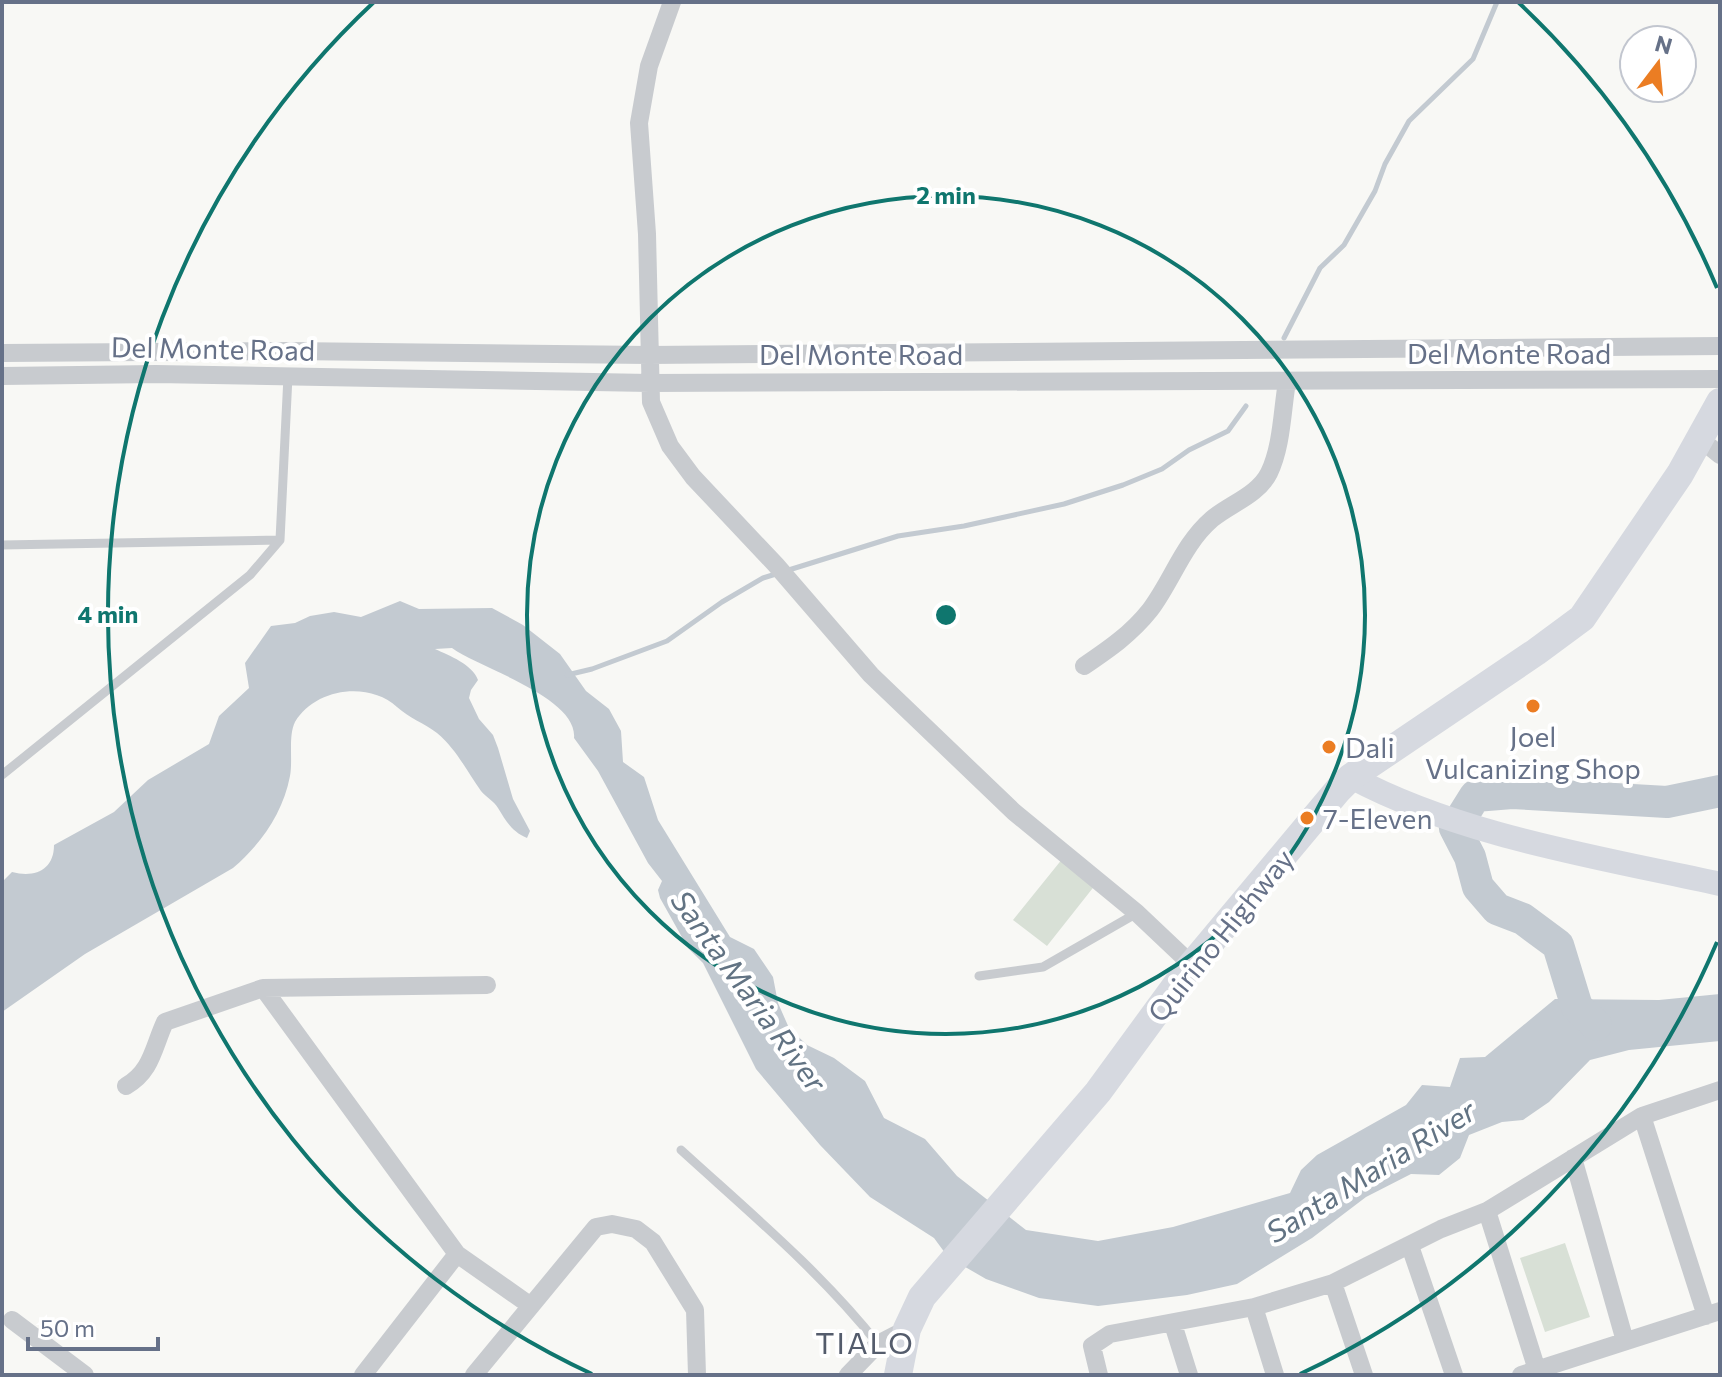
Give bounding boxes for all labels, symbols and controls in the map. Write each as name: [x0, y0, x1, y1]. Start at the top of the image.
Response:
north arrow: [1618, 24, 1698, 104]
text: N: [1652, 29, 1675, 60]
text: 2 min: [916, 180, 976, 209]
street label: Del Monte Road: [111, 329, 315, 367]
street label: Del Monte Road: [1407, 336, 1611, 370]
street label: Del Monte Road: [759, 337, 963, 371]
text: 4 min: [78, 599, 138, 628]
centre of rings: [932, 601, 960, 629]
marker: Joel Vulcanizing Shop: [1524, 697, 1542, 715]
place label: Joel Vulcanizing Shop: [1425, 719, 1641, 785]
place label: Dali: [1345, 730, 1395, 764]
marker: Dali: [1320, 738, 1338, 756]
place label: 7-Eleven: [1323, 801, 1432, 835]
marker: 7-Eleven: [1298, 809, 1316, 827]
street label: Quirino Highway: [1140, 842, 1300, 1028]
water label: Santa Maria River: [664, 882, 836, 1099]
water label: Santa Maria River: [1258, 1090, 1482, 1249]
scale bar: [28, 1301, 158, 1351]
text: 50 m: [40, 1313, 95, 1342]
district label: TIALO: [815, 1323, 915, 1360]

